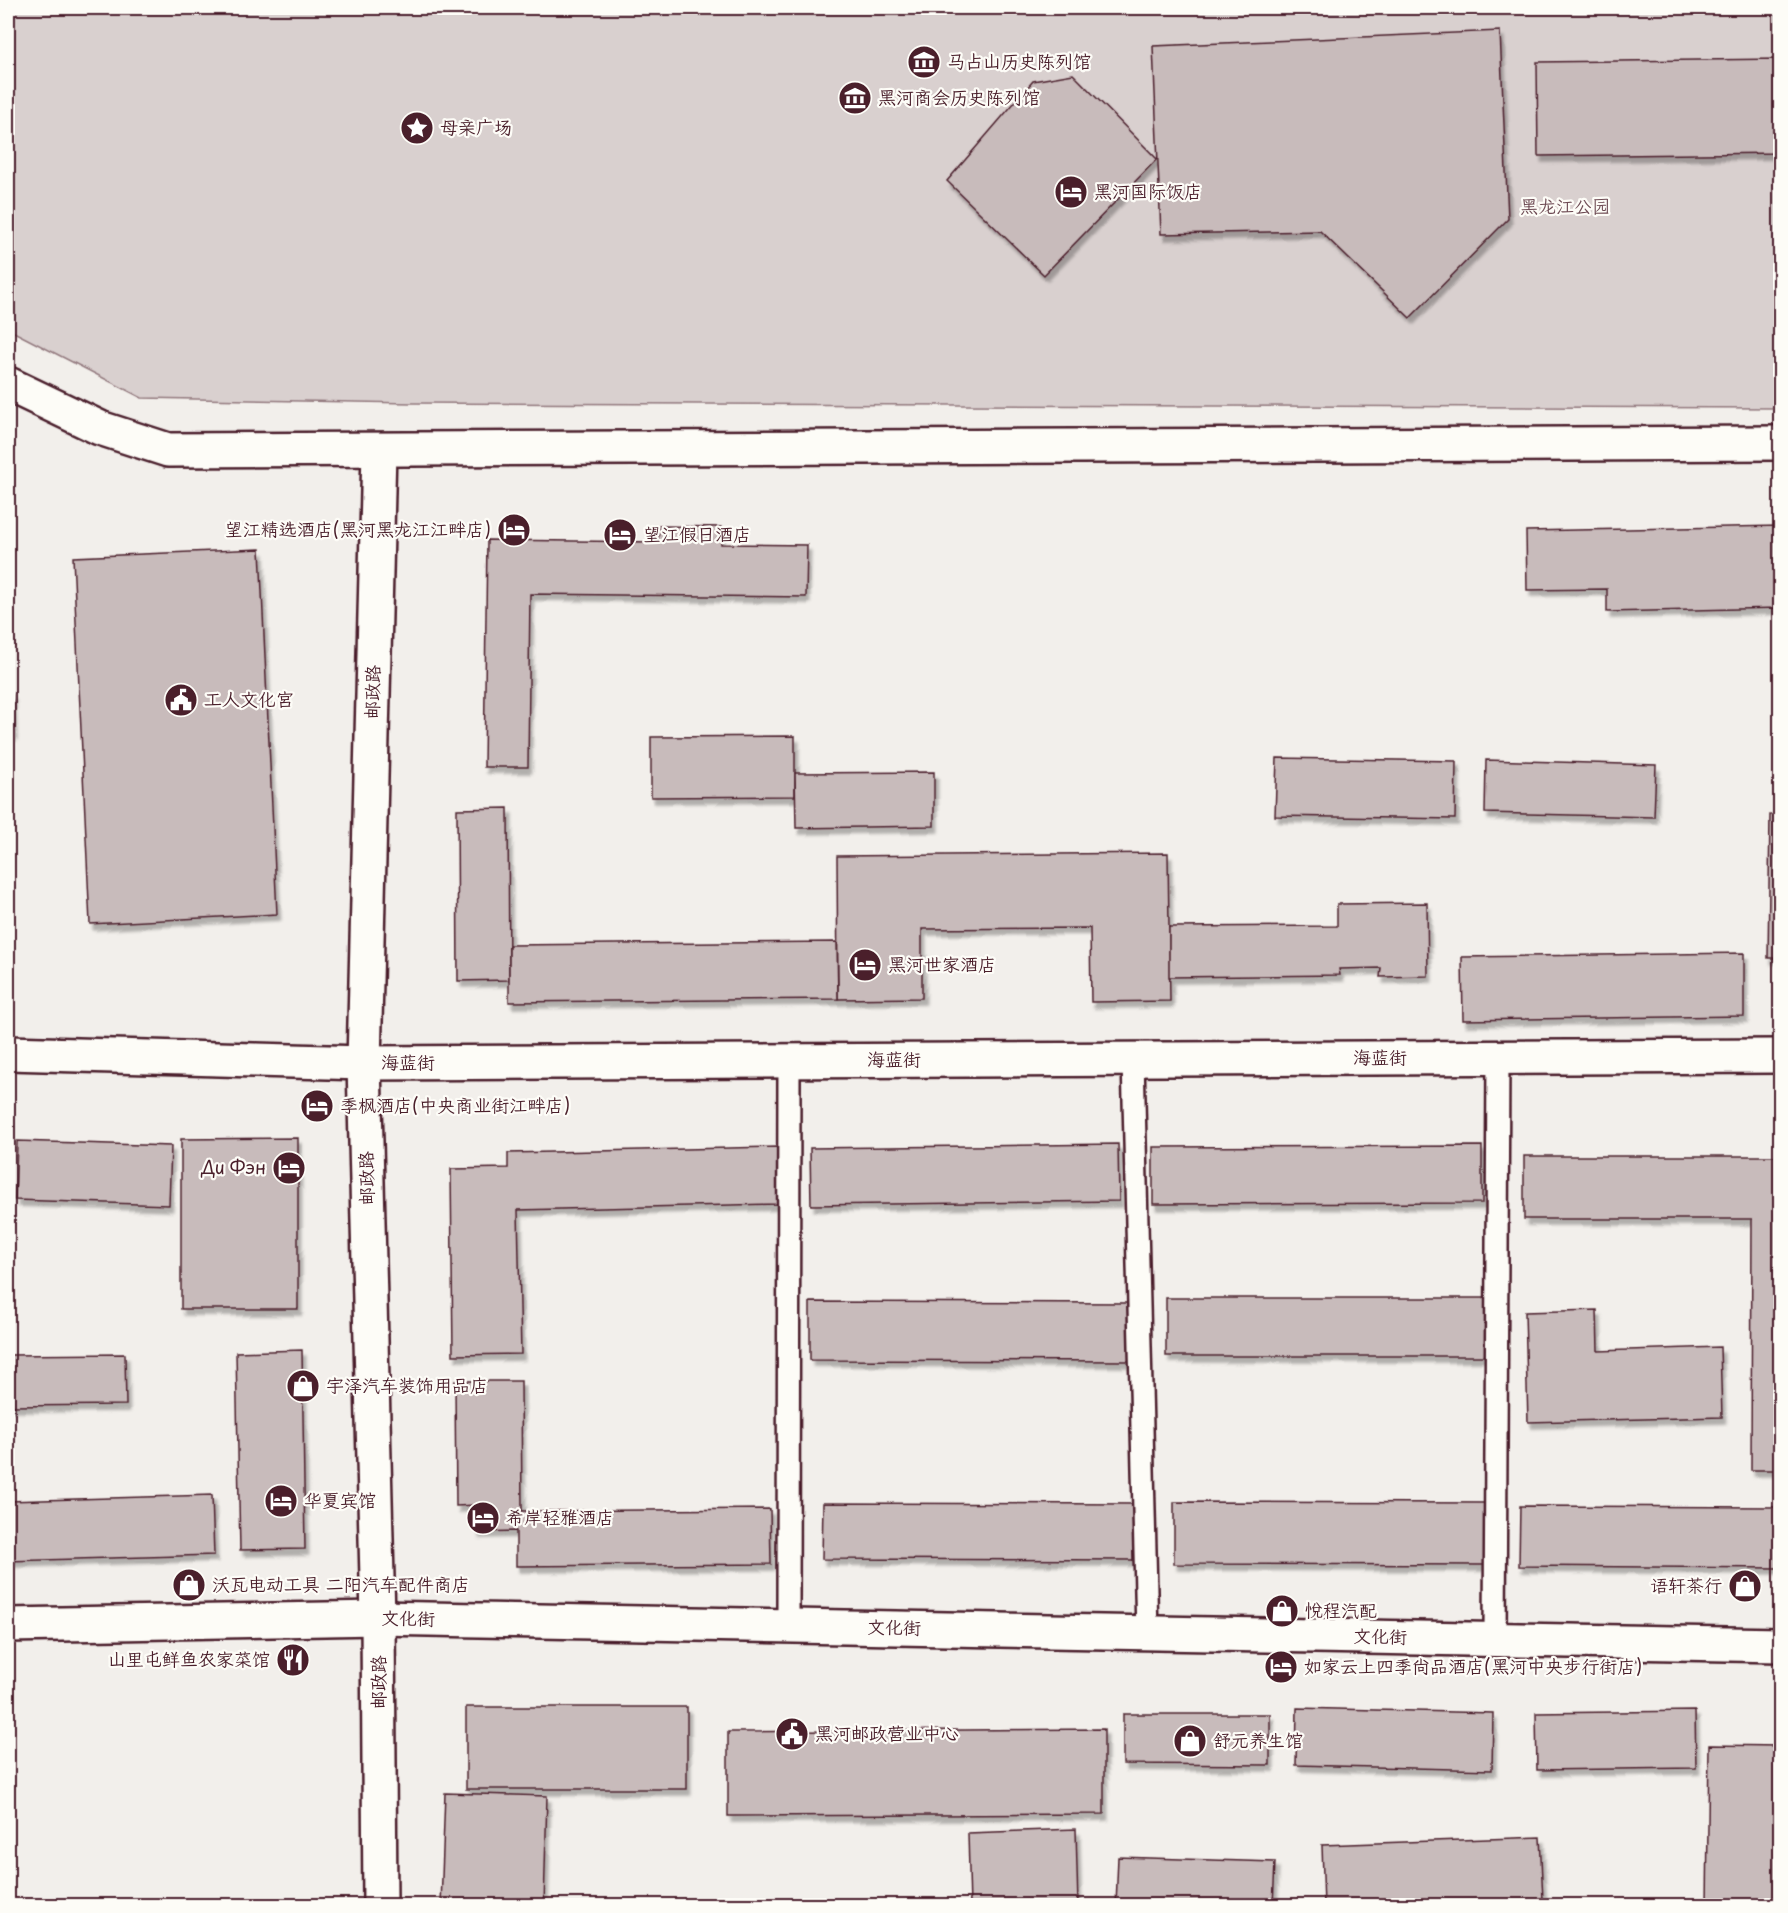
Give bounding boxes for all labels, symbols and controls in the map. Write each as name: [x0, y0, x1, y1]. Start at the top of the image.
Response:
museum icon: 马占山历史陈列馆: [906, 44, 942, 80]
place label: 马占山历史陈列馆: [947, 47, 1091, 74]
museum icon: 黑河商会历史陈列馆: [837, 80, 873, 116]
place label: 黑河商会历史陈列馆: [878, 83, 1040, 110]
place icon: 母亲广场: [399, 110, 435, 146]
place label: 母亲广场: [440, 113, 512, 140]
hotel icon: 黑河国际饭店: [1053, 174, 1089, 210]
place label: 黑河国际饭店: [1094, 177, 1202, 204]
park label: 黑龙江公园: [1520, 192, 1610, 219]
hotel icon: 望江精选酒店(黑河黑龙江江畔店): [496, 512, 532, 548]
place label: 望江精选酒店(黑河黑龙江江畔店): [225, 515, 491, 542]
hotel icon: 望江假日酒店: [602, 517, 638, 553]
place label: 望江假日酒店: [643, 520, 751, 547]
street label: 邮政路: [358, 665, 385, 719]
public building icon: 工人文化宫: [163, 682, 199, 718]
place label: 工人文化宫: [204, 685, 294, 712]
hotel icon: 黑河世家酒店: [847, 947, 883, 983]
place label: 黑河世家酒店: [888, 950, 996, 977]
street label: 海蓝街: [1353, 1043, 1407, 1070]
street label: 海蓝街: [867, 1045, 921, 1072]
street label: 海蓝街: [381, 1048, 435, 1075]
hotel icon: 季枫酒店(中央商业街江畔店): [299, 1088, 335, 1124]
place label: 季枫酒店(中央商业街江畔店): [340, 1091, 570, 1118]
hotel icon: Ди Фэн: [271, 1150, 307, 1186]
street label: 邮政路: [352, 1151, 379, 1205]
place label: Ди Фэн: [200, 1153, 266, 1180]
shop icon: 宇泽汽车装饰用品店: [285, 1368, 321, 1404]
place label: 宇泽汽车装饰用品店: [326, 1371, 488, 1398]
hotel icon: 华夏宾馆: [263, 1483, 299, 1519]
place label: 华夏宾馆: [304, 1486, 376, 1513]
hotel icon: 希岸轻雅酒店: [465, 1500, 501, 1536]
place label: 希岸轻雅酒店: [506, 1503, 614, 1530]
shop icon: 沃瓦电动工具 二阳汽车配件商店: [171, 1567, 207, 1603]
shop icon: 语轩茶行: [1727, 1568, 1763, 1604]
place label: 沃瓦电动工具 二阳汽车配件商店: [212, 1570, 470, 1597]
place label: 语轩茶行: [1650, 1571, 1722, 1598]
shop icon: 悦程汽配: [1264, 1593, 1300, 1629]
place label: 悦程汽配: [1305, 1596, 1377, 1623]
street label: 文化街: [381, 1604, 435, 1631]
street label: 文化街: [867, 1613, 921, 1640]
street label: 文化街: [1353, 1622, 1407, 1649]
restaurant icon: 山里屯鲜鱼农家菜馆: [275, 1642, 311, 1678]
place label: 山里屯鲜鱼农家菜馆: [108, 1645, 270, 1672]
hotel icon: 如家云上四季尚品酒店(黑河中央步行街店): [1263, 1649, 1299, 1685]
place label: 如家云上四季尚品酒店(黑河中央步行街店): [1304, 1652, 1642, 1679]
street label: 邮政路: [364, 1655, 391, 1709]
public building icon: 黑河邮政营业中心: [774, 1716, 810, 1752]
place label: 黑河邮政营业中心: [815, 1719, 959, 1746]
shop icon: 舒元养生馆: [1172, 1723, 1208, 1759]
place label: 舒元养生馆: [1213, 1726, 1303, 1753]

